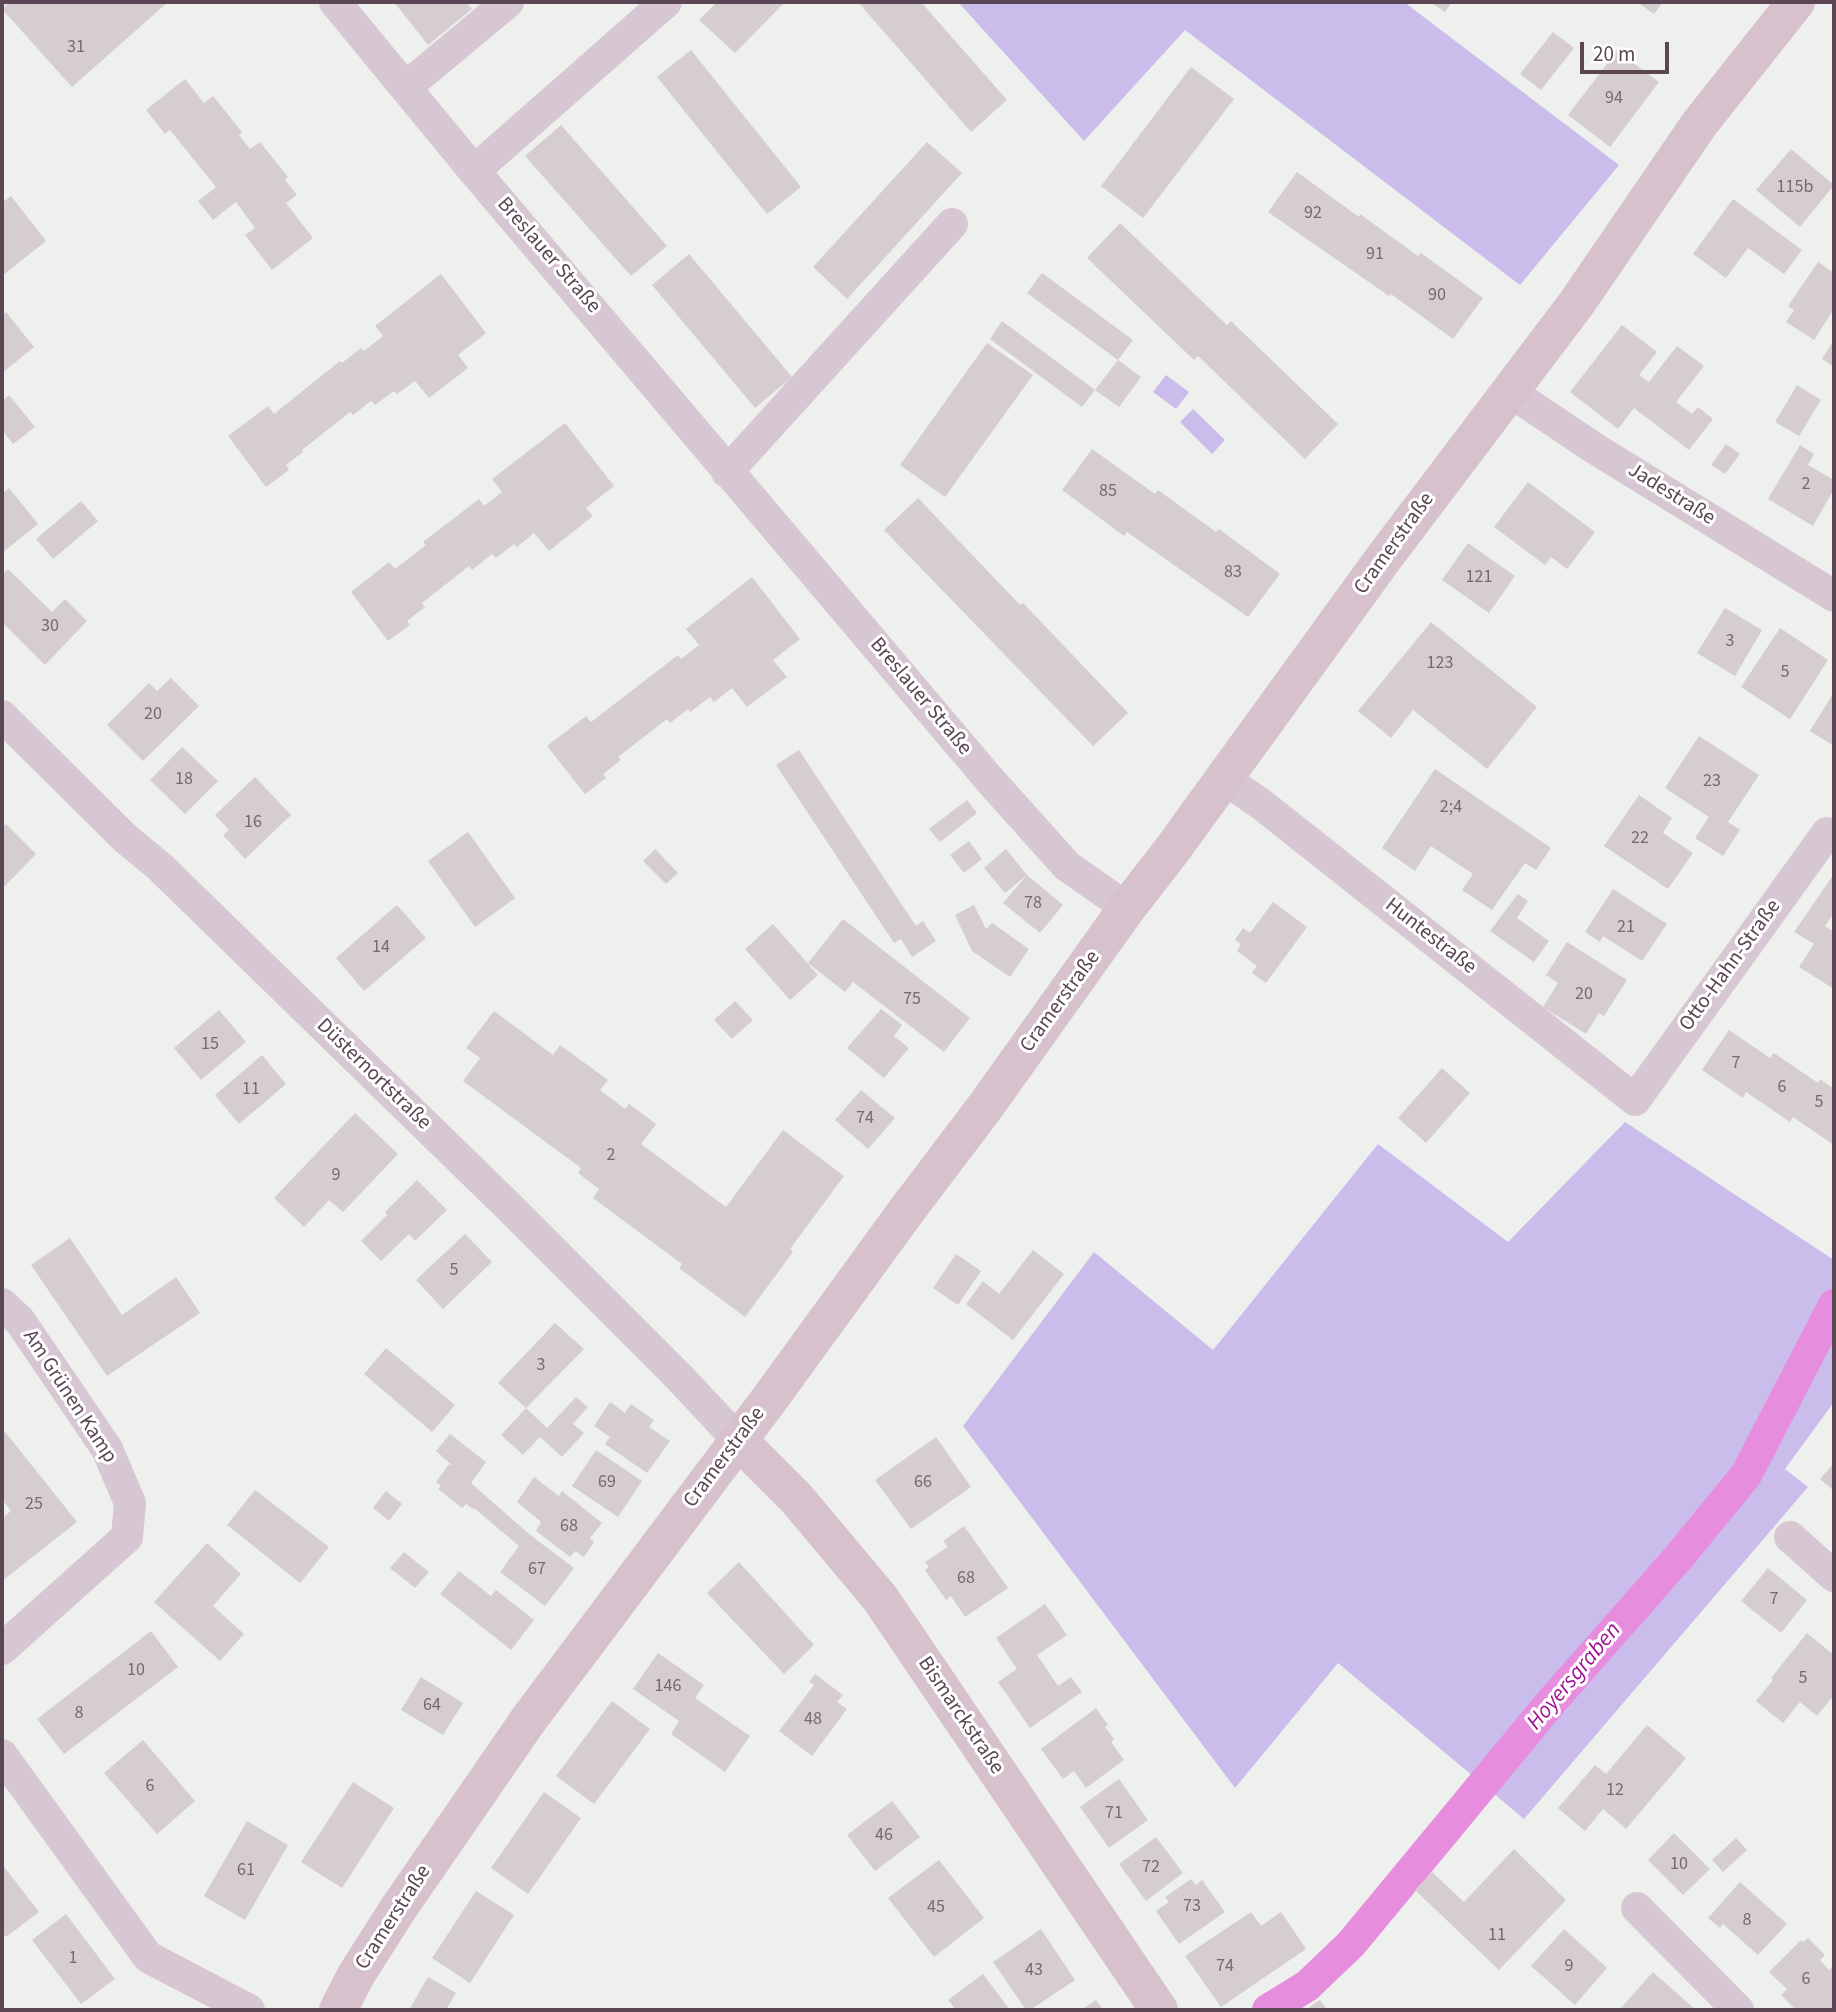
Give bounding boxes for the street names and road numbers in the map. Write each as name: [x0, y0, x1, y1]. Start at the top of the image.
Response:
street label: Breslauer Straße: [491, 193, 605, 319]
street label: Jadestraße: [1623, 458, 1719, 532]
street label: Cramerstraße: [1350, 488, 1440, 600]
street label: Breslauer Straße: [864, 633, 976, 761]
street label: Huntestraße: [1379, 893, 1481, 981]
street label: Otto-Hahn-Straße: [1675, 895, 1787, 1037]
street label: Cramerstraße: [1016, 946, 1106, 1058]
street label: Düsternortstraße: [310, 1014, 436, 1136]
street label: Am Grünen Kamp: [16, 1326, 122, 1468]
street label: Cramerstraße: [679, 1403, 771, 1513]
street label: Bismarckstraße: [911, 1652, 1009, 1780]
street label: Cramerstraße: [351, 1861, 437, 1975]

